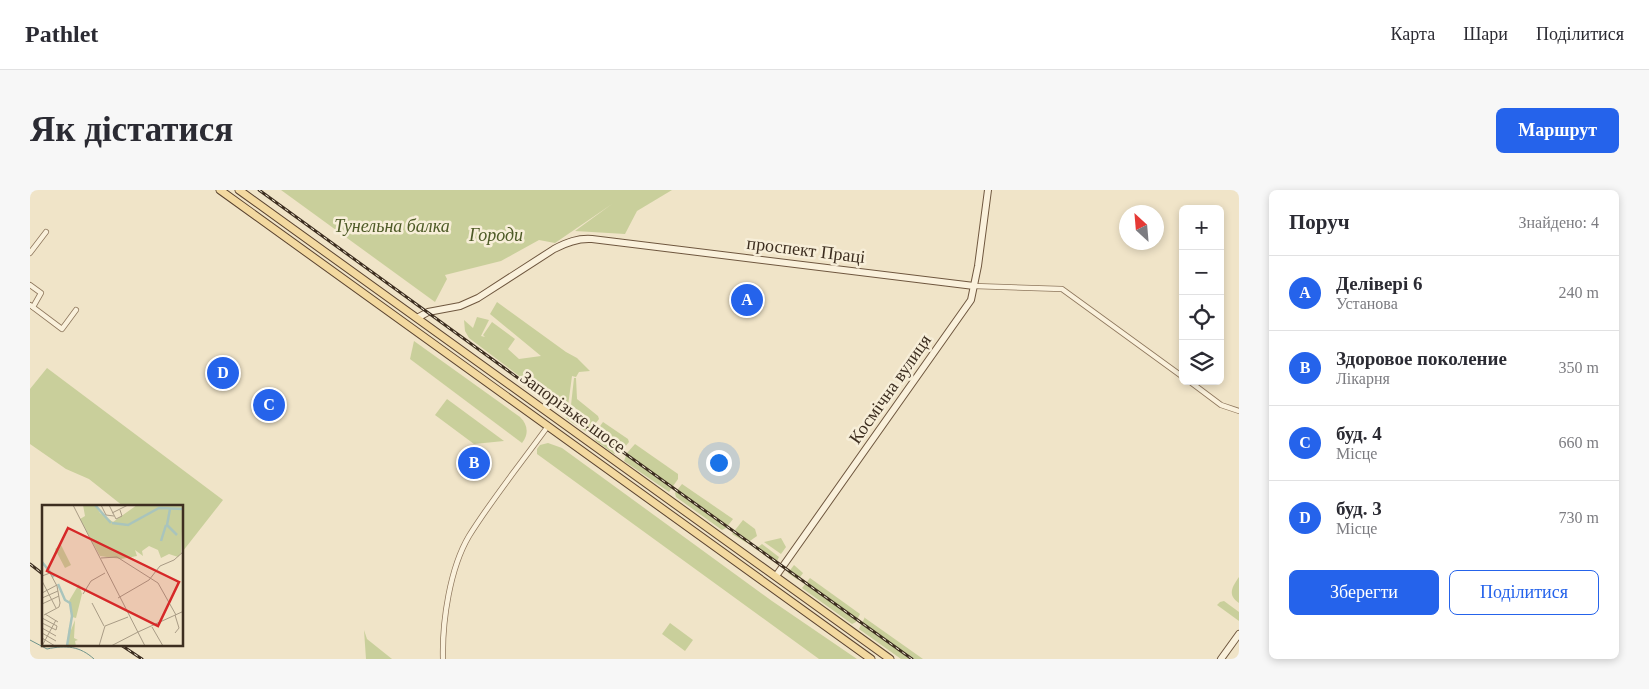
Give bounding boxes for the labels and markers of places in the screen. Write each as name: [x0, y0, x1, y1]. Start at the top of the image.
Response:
pin: A: [731, 281, 763, 319]
pin: D: [207, 354, 239, 392]
pin: C: [253, 386, 285, 424]
pin: B: [458, 444, 490, 482]

